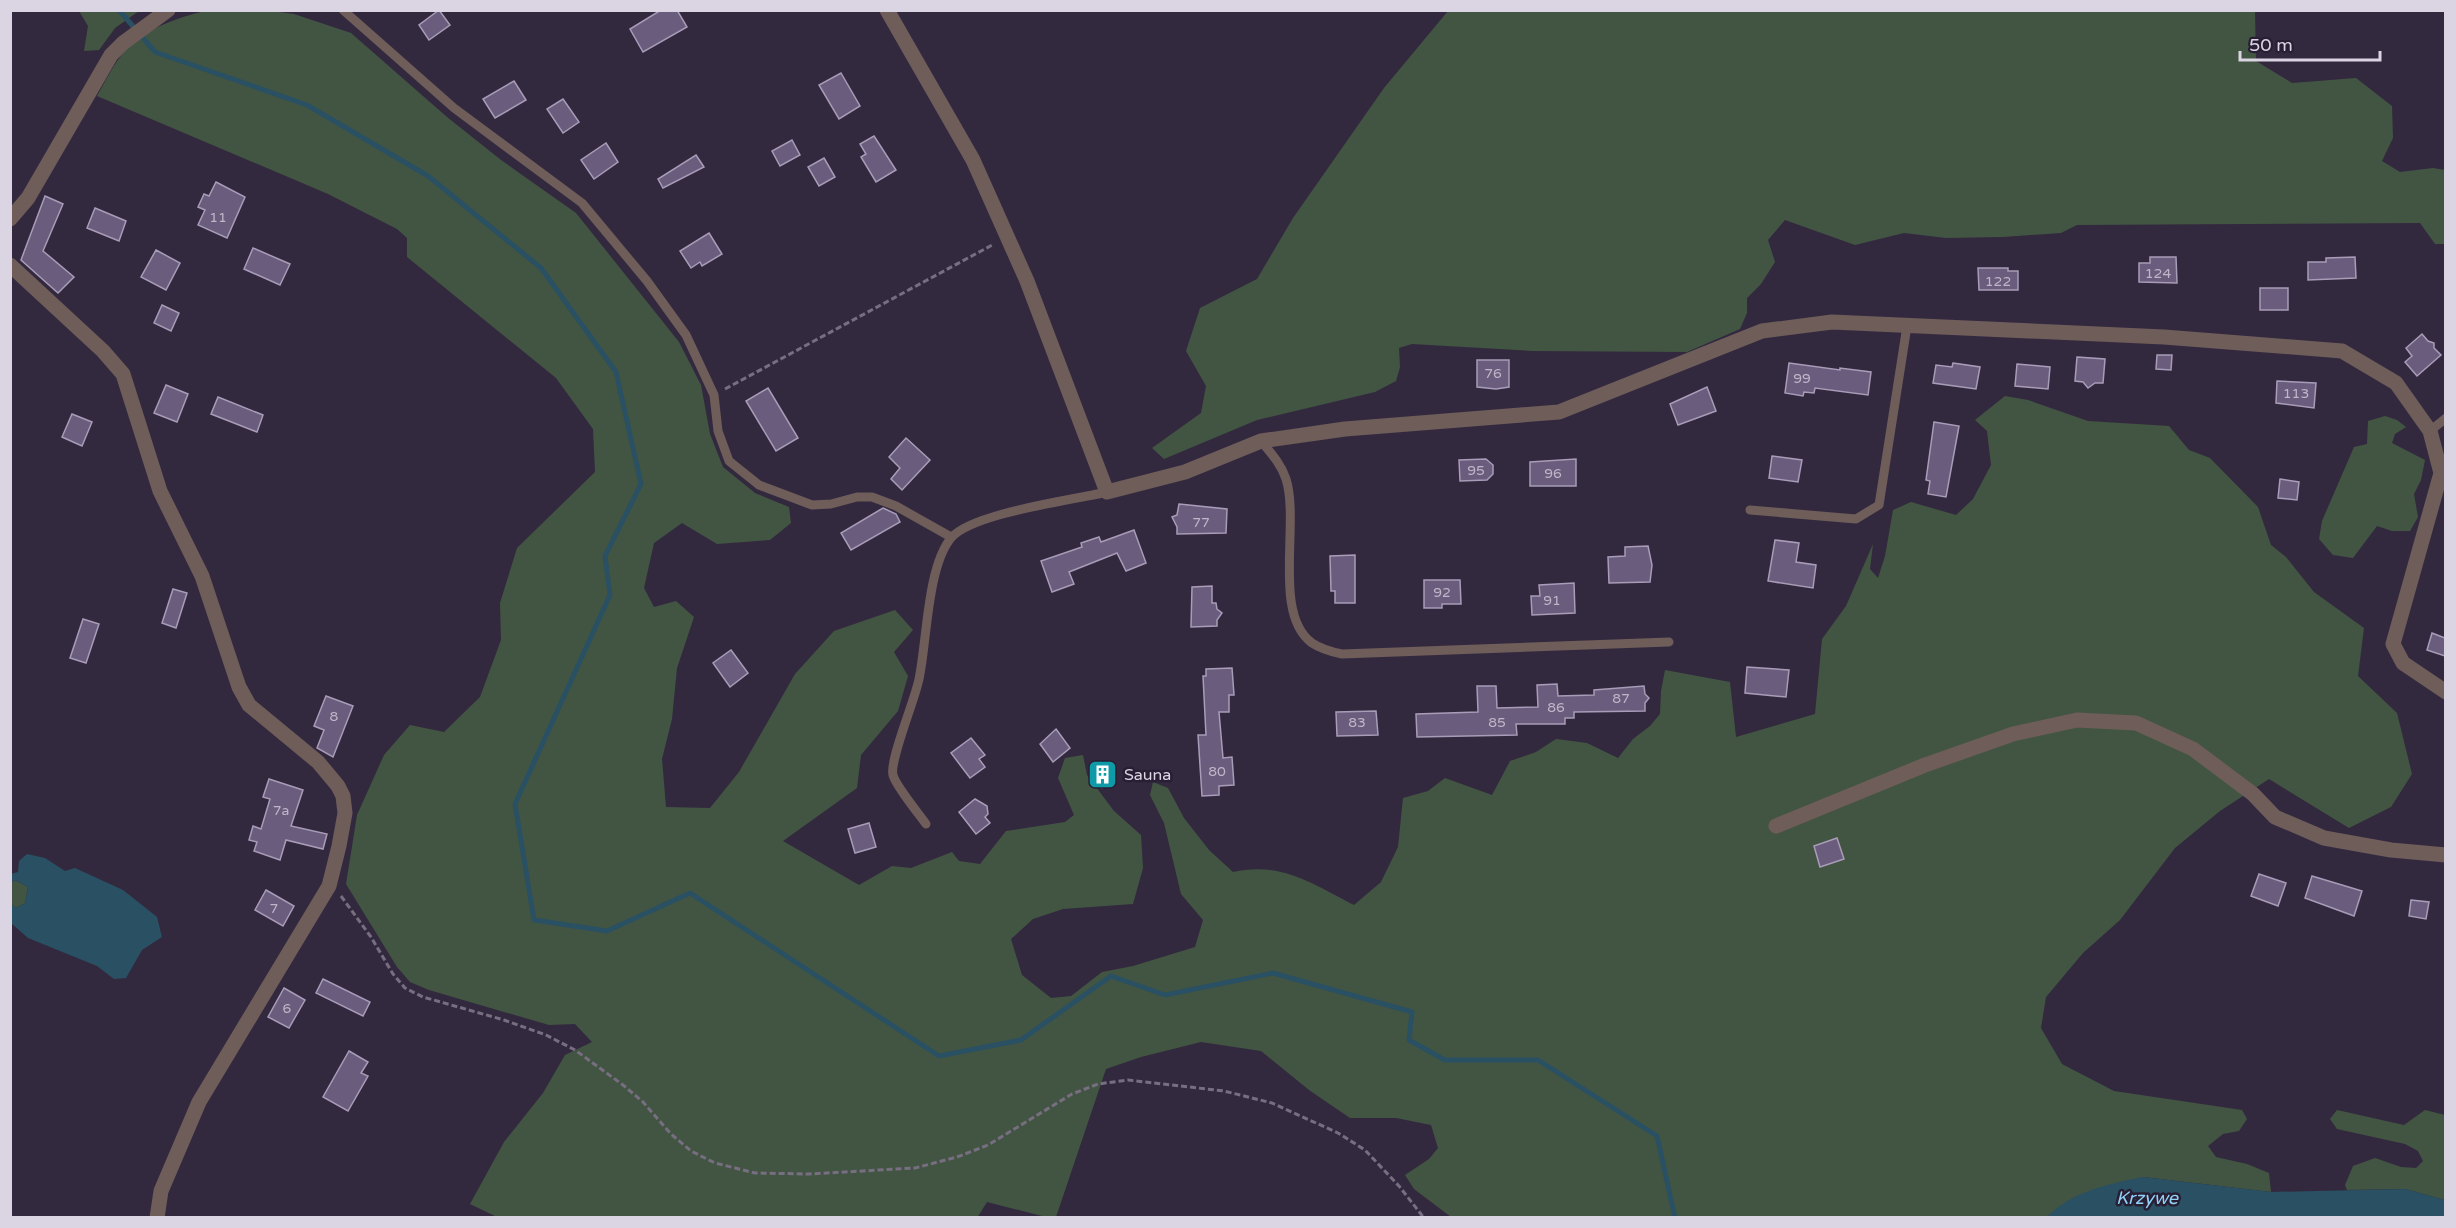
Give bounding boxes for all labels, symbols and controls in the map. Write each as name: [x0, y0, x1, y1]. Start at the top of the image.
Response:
scale bar: [2240, 24, 2380, 62]
text: 50 m: [2249, 34, 2293, 56]
house number: 11: [209, 209, 227, 226]
house number: 124: [2145, 265, 2171, 282]
house number: 122: [1985, 273, 2011, 290]
house number: 76: [1484, 365, 1502, 382]
house number: 99: [1793, 370, 1811, 387]
house number: 113: [2283, 385, 2309, 402]
house number: 95: [1467, 462, 1485, 479]
house number: 96: [1544, 465, 1562, 482]
house number: 77: [1192, 514, 1210, 531]
house number: 92: [1433, 584, 1451, 601]
house number: 91: [1543, 592, 1561, 609]
house number: 87: [1612, 690, 1630, 707]
house number: 86: [1547, 699, 1565, 716]
house number: 8: [330, 708, 339, 725]
house number: 83: [1348, 714, 1366, 731]
house number: 85: [1488, 714, 1506, 731]
building icon: Sauna: [1087, 759, 1119, 791]
house number: 80: [1208, 763, 1226, 780]
place label: Sauna: [1124, 765, 1171, 785]
house number: 7a: [273, 802, 289, 819]
house number: 7: [270, 900, 278, 917]
house number: 6: [283, 1000, 292, 1017]
water label: Krzywe: [2116, 1187, 2179, 1209]

